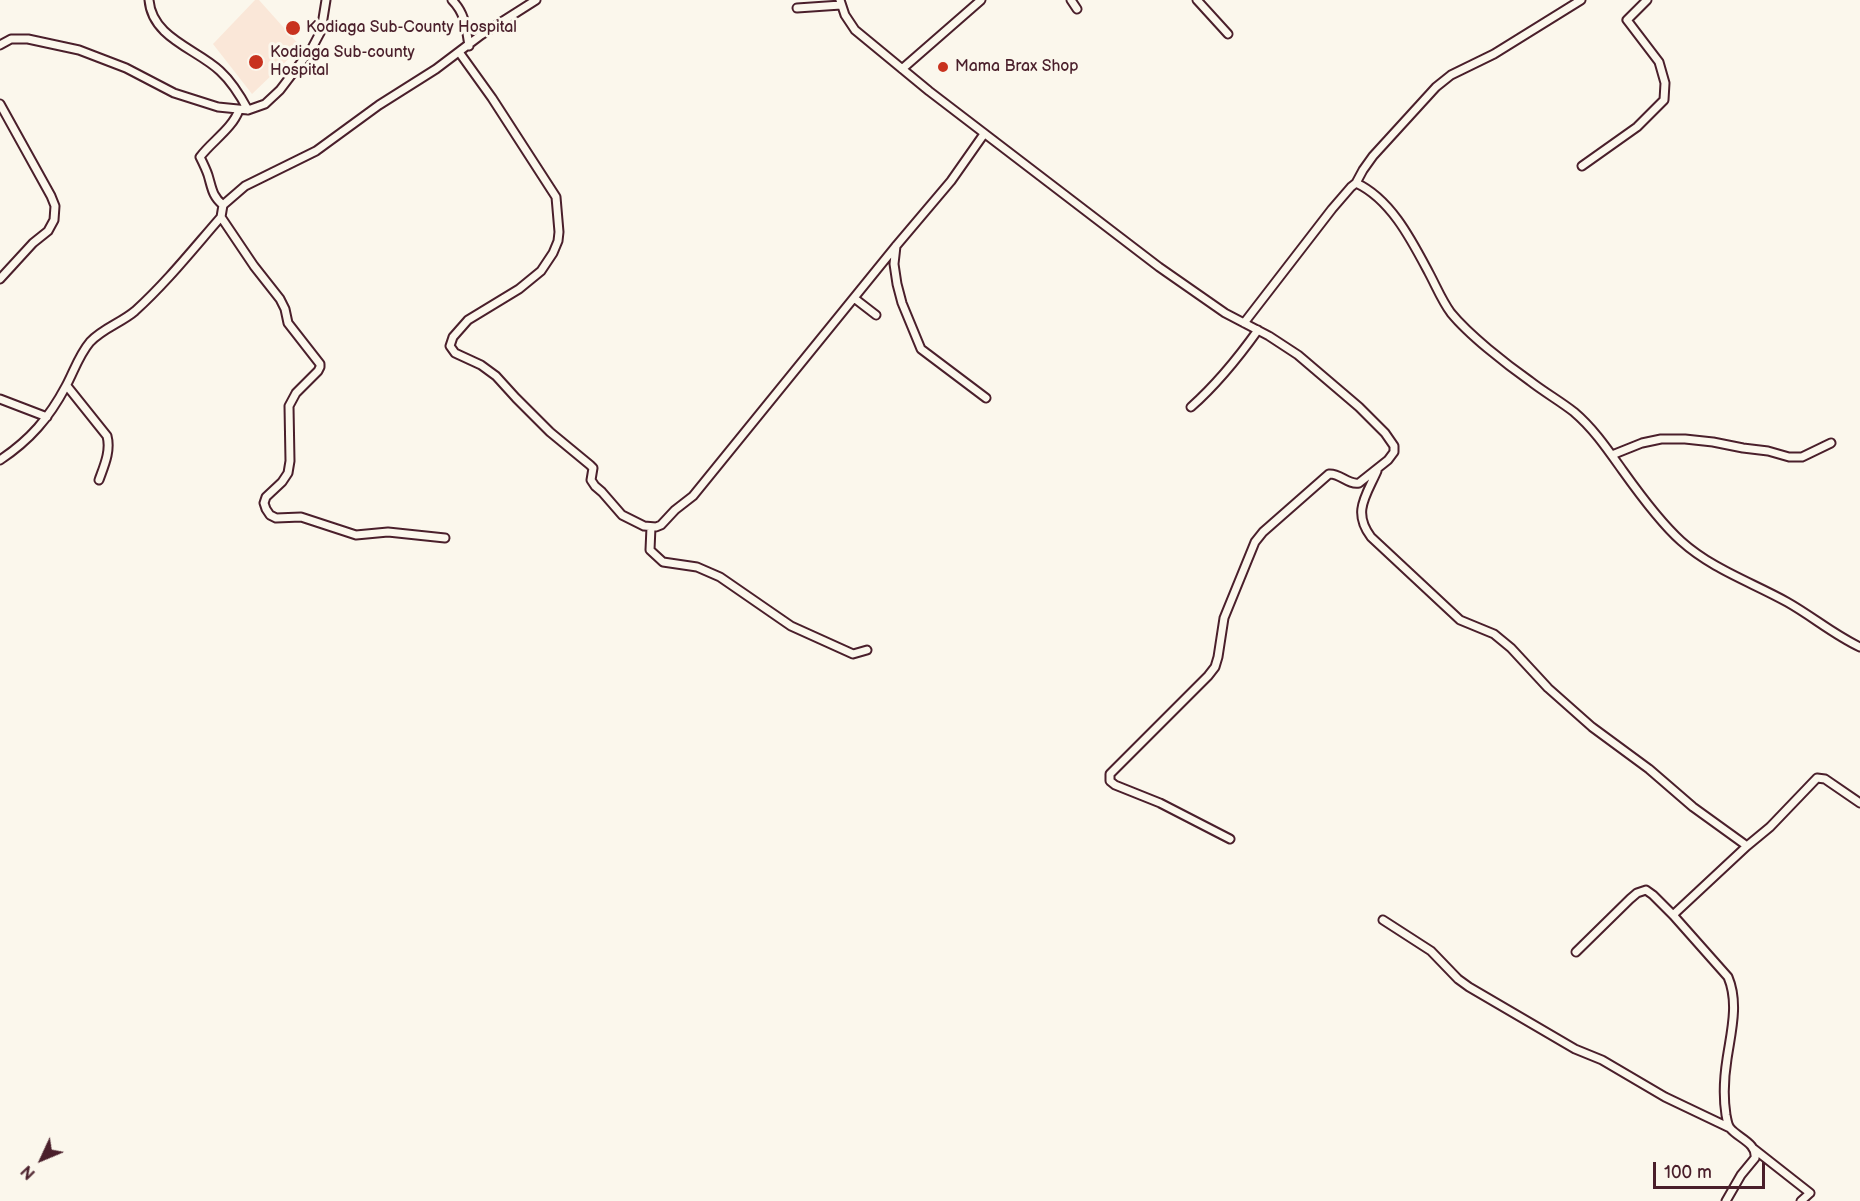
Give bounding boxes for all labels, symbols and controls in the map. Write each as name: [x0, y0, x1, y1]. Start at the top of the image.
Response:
place label: Kodiaga Sub-County Hospital: [306, 18, 517, 38]
marker: Kodiaga Sub-County Hospital: [284, 19, 302, 37]
place label: Kodiaga Sub-county Hospital: [270, 43, 415, 81]
marker: Kodiaga Sub-county Hospital: [247, 53, 265, 71]
place label: Mama Brax Shop: [955, 57, 1079, 77]
marker: Mama Brax Shop: [936, 60, 950, 74]
north arrow: [12, 1129, 72, 1189]
scale bar: [1656, 1150, 1768, 1188]
text: N: [18, 1161, 40, 1183]
text: 100 m: [1664, 1162, 1712, 1183]

